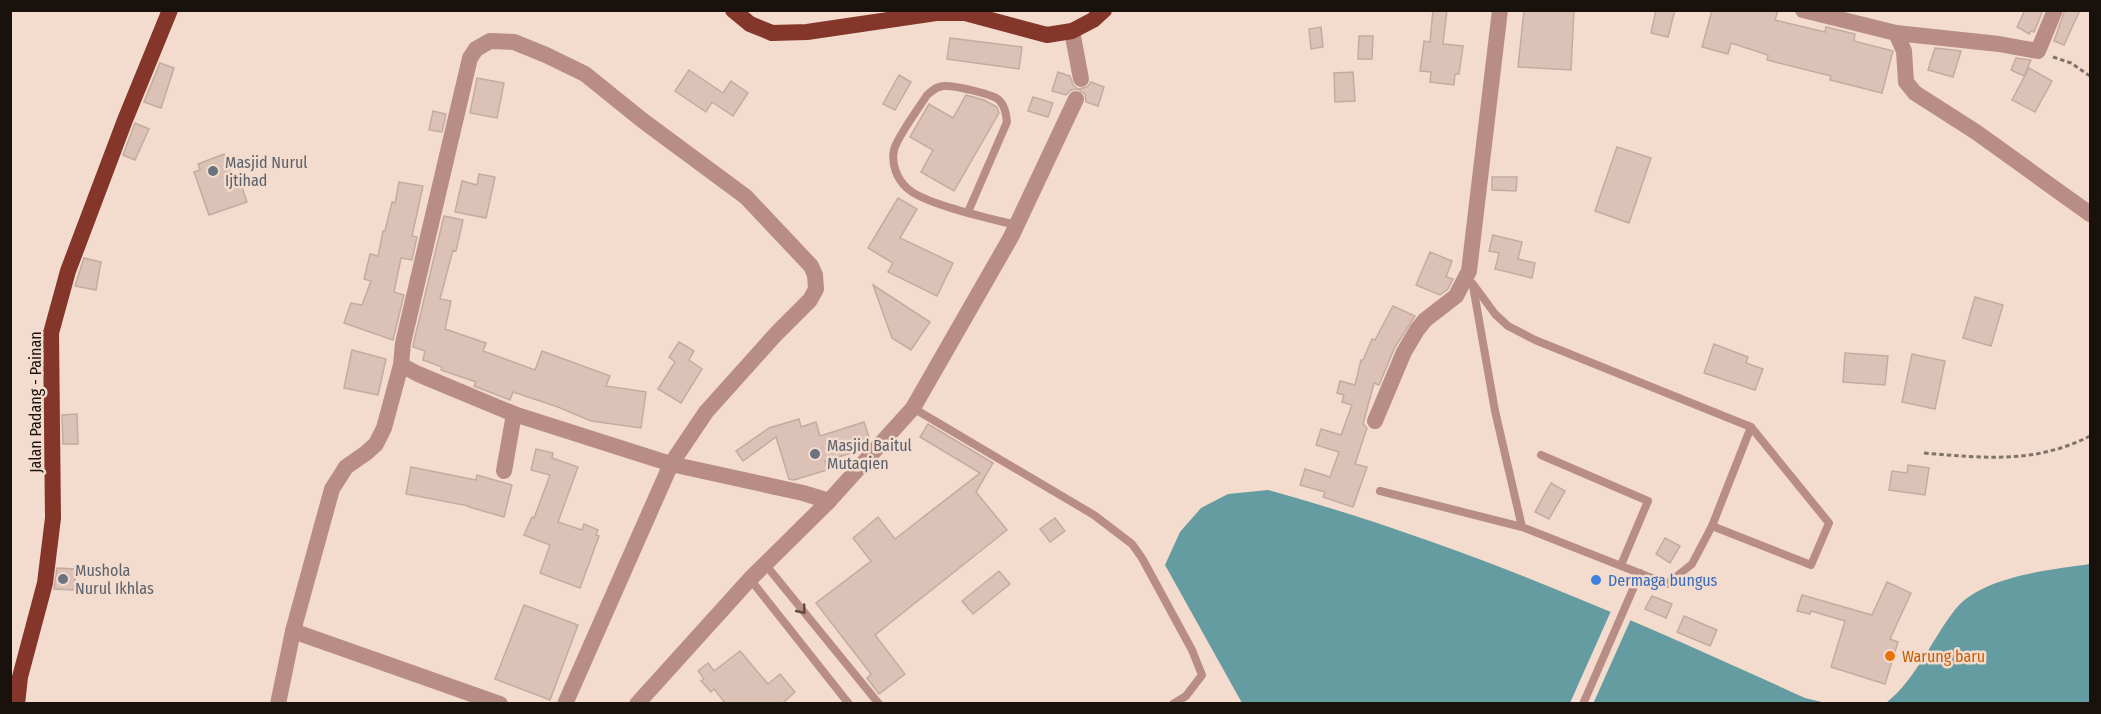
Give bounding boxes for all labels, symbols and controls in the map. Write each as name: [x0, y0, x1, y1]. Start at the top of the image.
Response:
place label: Masjid Nurul Ijtihad: [225, 153, 308, 190]
marker: Masjid Nurul Ijtihad: [206, 164, 220, 178]
street label: Jalan Padang - Painan: [26, 331, 45, 473]
place label: Masjid Baitul Mutaqien: [827, 436, 912, 473]
marker: Masjid Baitul Mutaqien: [808, 447, 822, 461]
place label: Mushola Nurul Ikhlas: [75, 561, 154, 598]
place label: Dermaga bungus: [1608, 571, 1718, 590]
marker: Mushola Nurul Ikhlas: [56, 572, 70, 586]
marker: Dermaga bungus: [1589, 573, 1603, 587]
one-way arrow: [795, 603, 806, 614]
place label: Warung baru: [1902, 647, 1985, 666]
marker: Warung baru: [1883, 649, 1897, 663]

